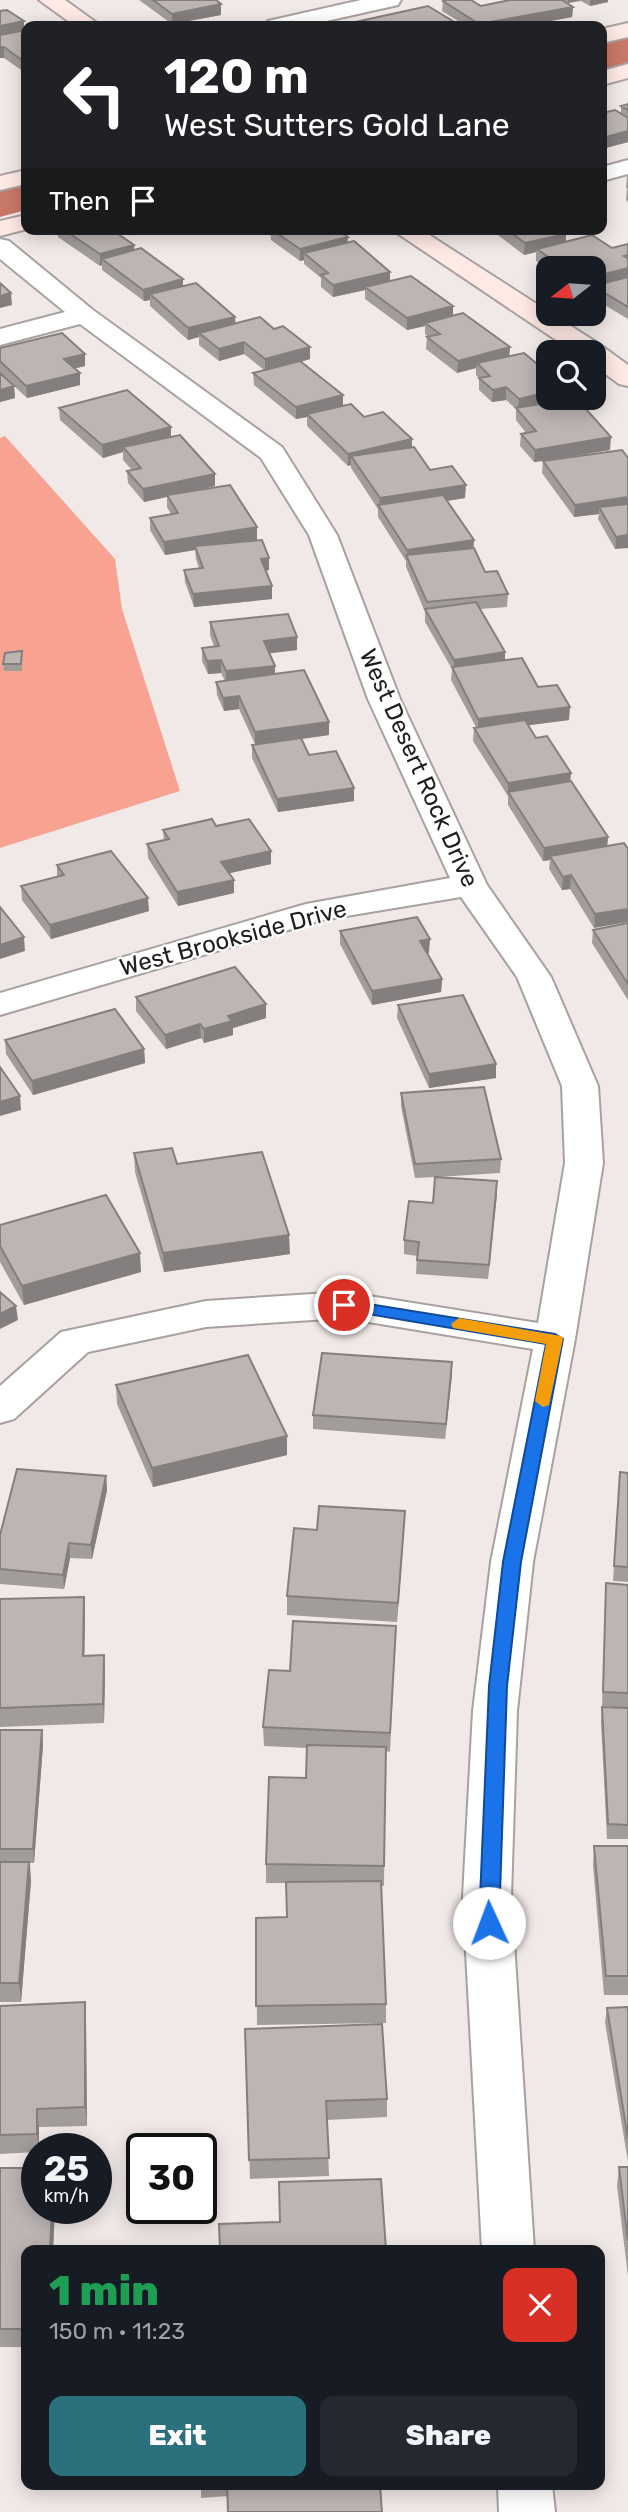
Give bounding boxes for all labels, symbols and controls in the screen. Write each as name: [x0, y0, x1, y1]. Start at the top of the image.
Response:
text: 120 m: [164, 47, 309, 105]
icon: left: [49, 49, 140, 140]
text: West Sutters Gold Lane: [164, 106, 510, 144]
icon: arrive: [124, 182, 162, 220]
text: Then: [49, 186, 110, 217]
north arrow: [536, 256, 606, 326]
map controls: [536, 256, 606, 410]
button: search: [536, 340, 606, 410]
street label: West Desert Rock Drive: [354, 644, 484, 892]
street label: West Brookside Drive: [117, 894, 349, 982]
pin: [314, 1275, 374, 1335]
icon: arrive: [325, 1286, 363, 1324]
position arrow: [452, 1886, 526, 1960]
speed limit sign: 30: [126, 2133, 217, 2224]
text: 25: [44, 2148, 89, 2190]
text: km/h: [44, 2185, 89, 2207]
text: 1 min: [49, 2266, 159, 2316]
button: close: [503, 2268, 577, 2342]
text: 150 m · 11:23: [49, 2317, 185, 2345]
button: Exit: [49, 2396, 306, 2476]
button: Share: [320, 2396, 577, 2476]

